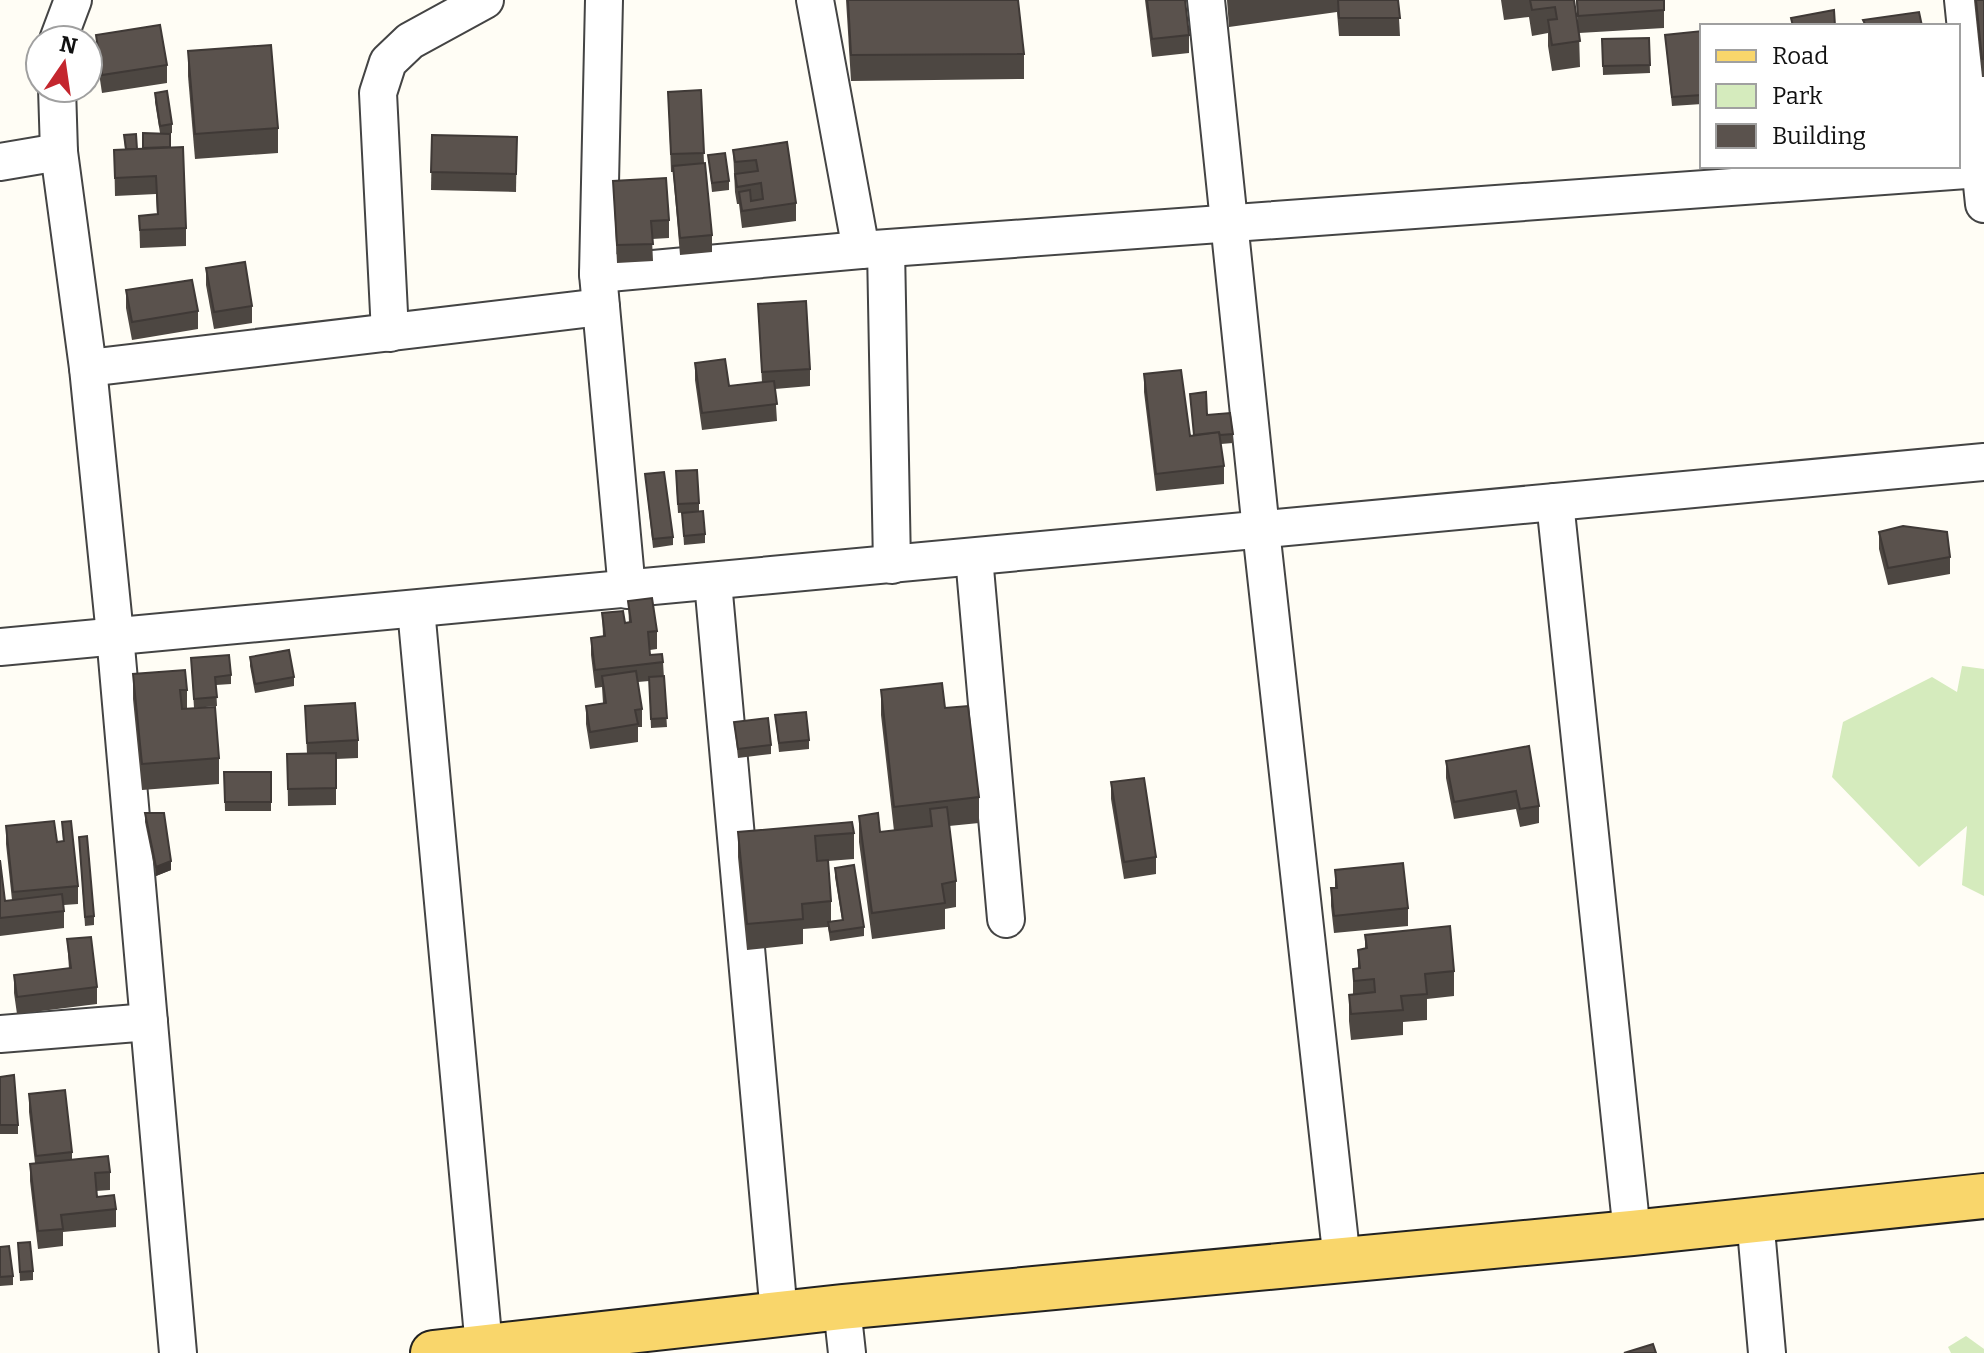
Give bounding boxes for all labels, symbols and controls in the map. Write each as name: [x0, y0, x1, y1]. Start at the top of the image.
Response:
north arrow: [24, 24, 104, 104]
legend: [1700, 24, 1960, 168]
text: N: [57, 30, 80, 60]
text: Road: [1772, 42, 1828, 70]
text: Park: [1772, 82, 1823, 110]
text: Building: [1772, 122, 1866, 150]

